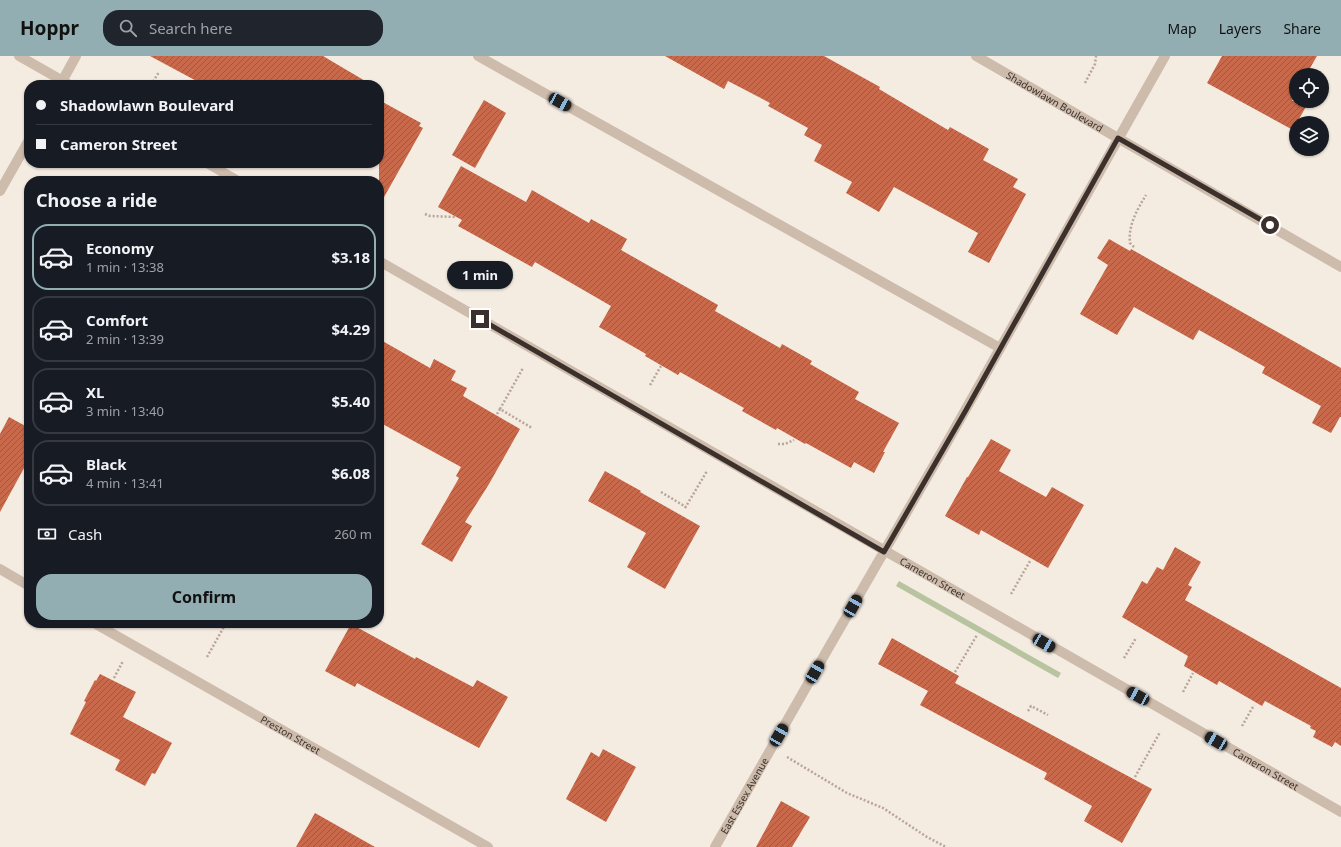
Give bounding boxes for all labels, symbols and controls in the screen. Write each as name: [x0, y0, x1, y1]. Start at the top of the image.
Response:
search box: [103, 10, 383, 46]
text: Hoppr: [20, 15, 79, 41]
icon: search: [117, 17, 139, 39]
text: Search here: [149, 18, 232, 38]
text: Map: [1168, 19, 1197, 38]
text: Layers: [1219, 19, 1261, 38]
text: Share: [1283, 19, 1321, 38]
street label: Shadowlawn Boulevard: [1004, 68, 1106, 135]
map controls: [1289, 68, 1329, 156]
button: locate: [1289, 68, 1329, 108]
car: [547, 91, 573, 113]
text: Shadowlawn Boulevard: [60, 95, 234, 115]
button: layers: [1289, 116, 1329, 156]
text: Cameron Street: [60, 134, 177, 154]
text: Choose a ride: [36, 188, 157, 212]
route start: [1261, 216, 1279, 234]
text: Economy: [86, 238, 154, 258]
icon: car: [38, 239, 74, 275]
text: $3.18: [331, 247, 370, 267]
text: 1 min · 13:38: [86, 258, 164, 276]
callout: 1 min: [447, 261, 513, 289]
text: 1 min: [462, 266, 498, 284]
text: Comfort: [86, 310, 148, 330]
route end: [471, 310, 489, 328]
icon: car: [38, 311, 74, 347]
text: $4.29: [331, 319, 370, 339]
text: 2 min · 13:39: [86, 330, 164, 348]
text: XL: [86, 382, 104, 402]
icon: car: [38, 383, 74, 419]
text: $5.40: [331, 391, 370, 411]
text: 3 min · 13:40: [86, 402, 164, 420]
text: Black: [86, 454, 126, 474]
icon: car: [38, 455, 74, 491]
text: $6.08: [331, 463, 370, 483]
text: 4 min · 13:41: [86, 474, 164, 492]
icon: cash: [36, 523, 58, 545]
text: Cash: [68, 524, 102, 544]
text: 260 m: [334, 525, 372, 543]
street label: Cameron Street: [897, 554, 968, 603]
button: Confirm: [36, 574, 372, 620]
car: [842, 593, 864, 619]
car: [1031, 632, 1057, 654]
car: [804, 659, 826, 685]
car: [1125, 685, 1151, 707]
street label: Preston Street: [258, 712, 323, 757]
car: [768, 722, 790, 748]
car: [1203, 730, 1229, 752]
street label: Cameron Street: [1230, 745, 1302, 794]
street label: East Essex Avenue: [717, 755, 772, 837]

